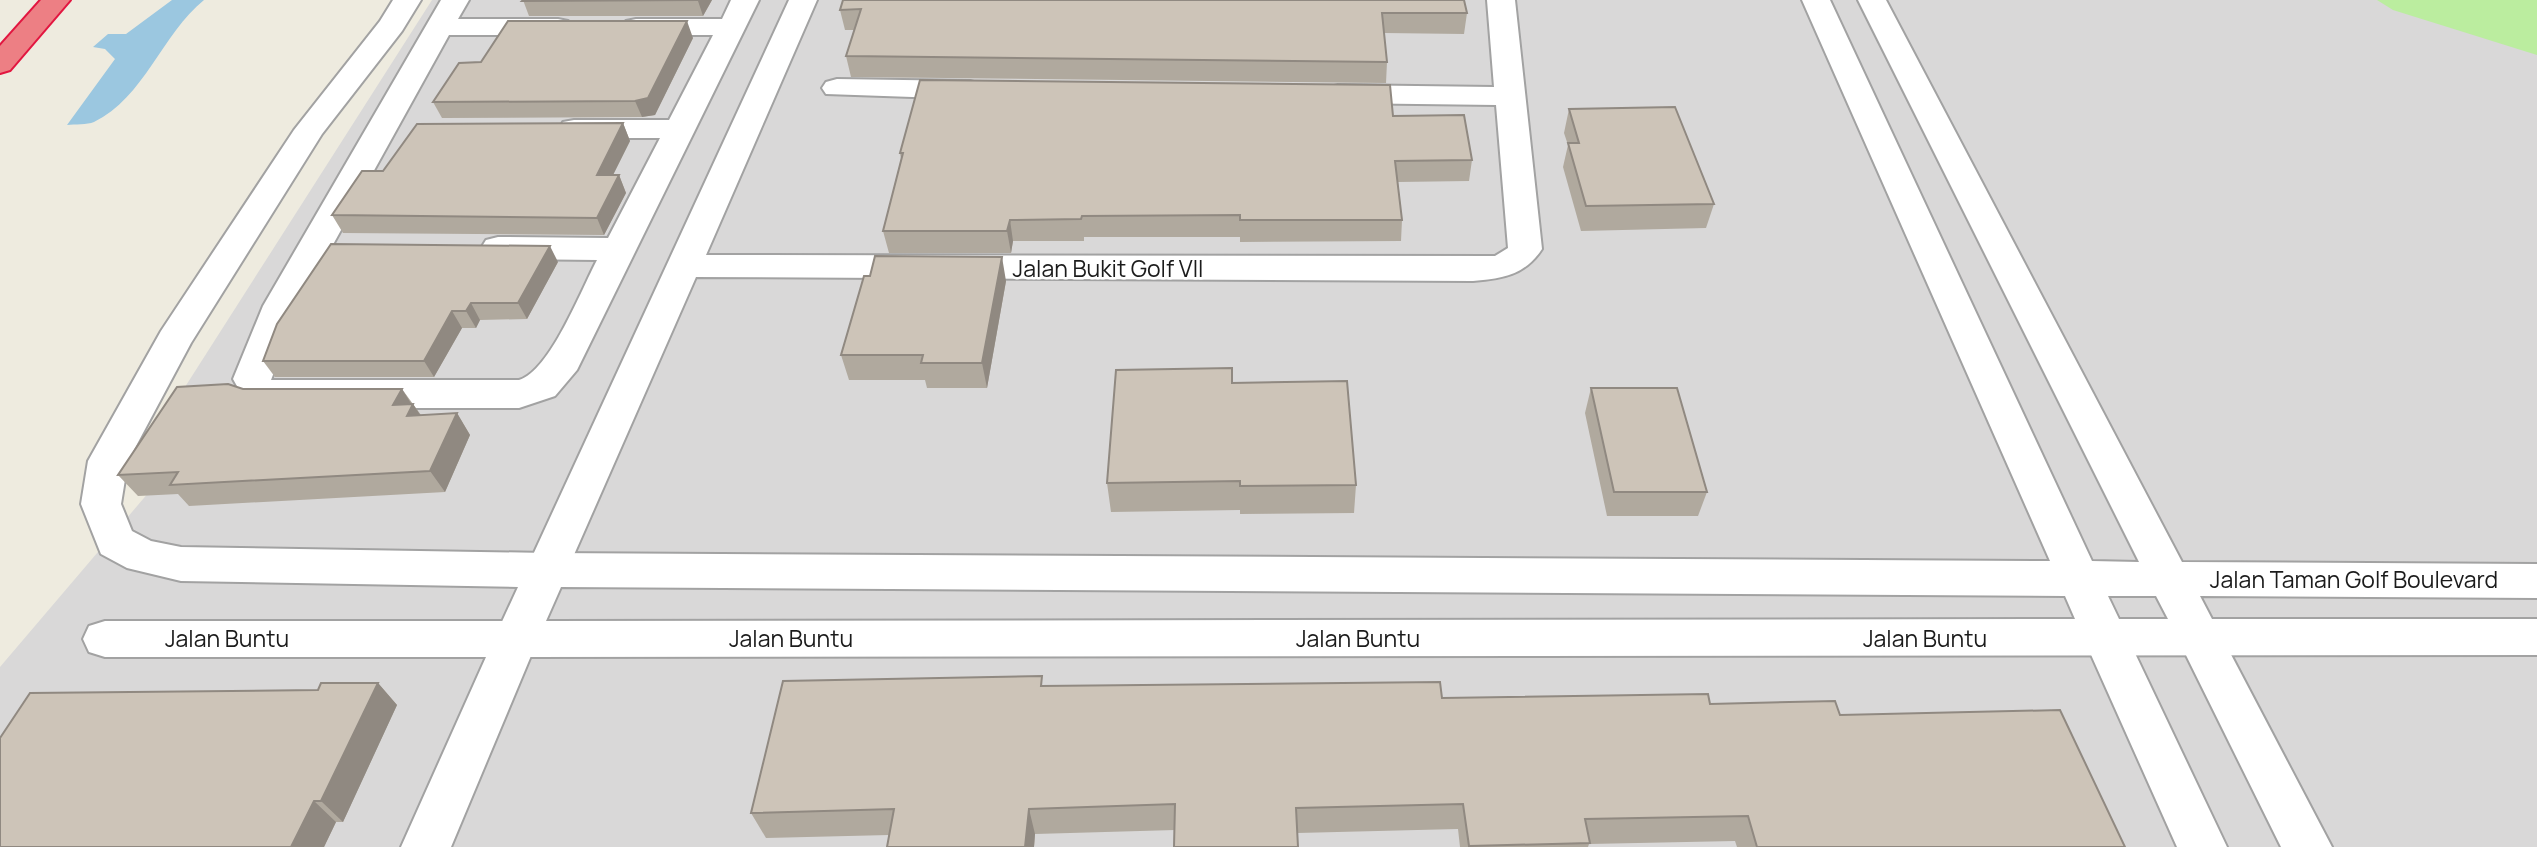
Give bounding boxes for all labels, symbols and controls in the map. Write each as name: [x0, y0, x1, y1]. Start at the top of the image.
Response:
street label: Jalan Bukit Golf VII: [1013, 252, 1203, 284]
street label: Jalan Taman Golf Boulevard: [2210, 563, 2498, 595]
street label: Jalan Buntu: [165, 622, 289, 654]
street label: Jalan Buntu: [729, 622, 853, 654]
street label: Jalan Buntu: [1296, 622, 1420, 654]
street label: Jalan Buntu: [1863, 622, 1987, 654]

